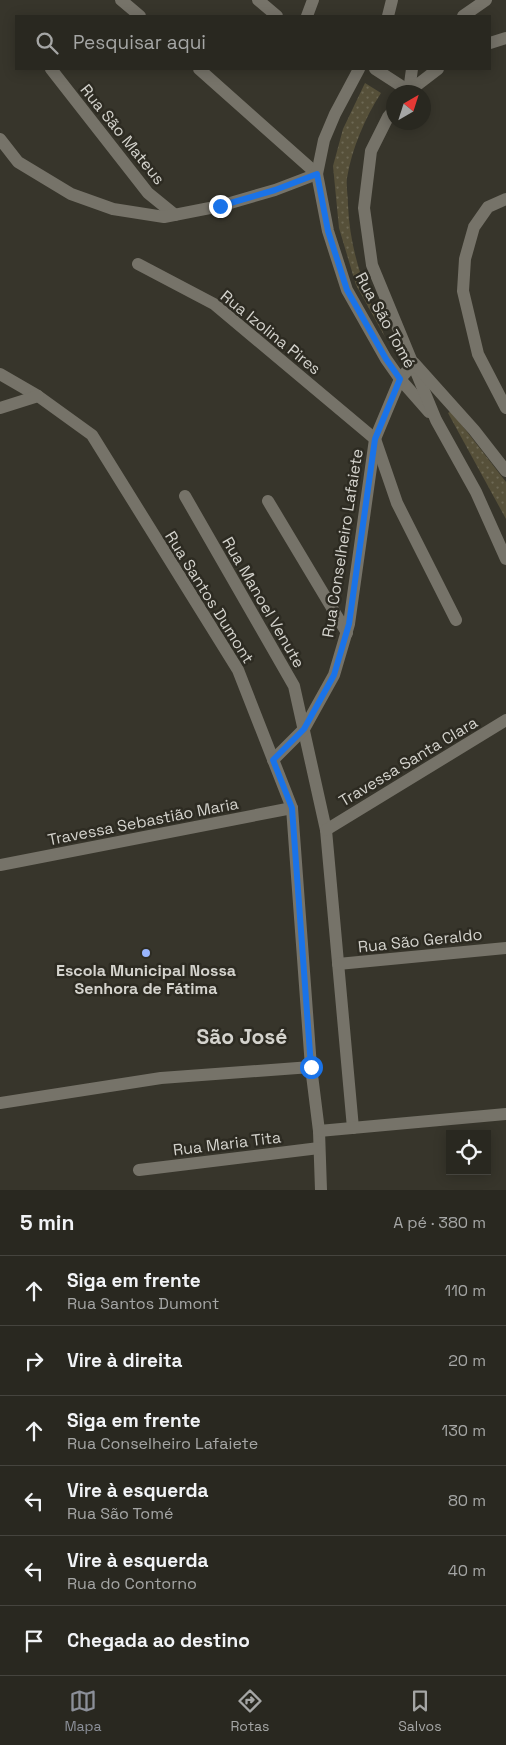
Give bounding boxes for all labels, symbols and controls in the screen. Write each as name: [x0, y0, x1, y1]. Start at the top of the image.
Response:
search box: [15, 15, 491, 70]
icon: search: [33, 29, 61, 57]
text: Pesquisar aqui: [73, 30, 206, 55]
street label: Rua São Mateus: [76, 80, 170, 189]
north arrow: [386, 85, 431, 130]
route end: [209, 195, 232, 218]
street label: Rua São Tomé: [351, 269, 421, 372]
street label: Rua Izolina Pires: [216, 285, 325, 379]
street label: Rua Conselheiro Lafaiete: [317, 447, 368, 639]
street label: Rua Santos Dumont: [160, 527, 259, 667]
street label: Rua Manoel Venute: [217, 533, 310, 672]
street label: Travessa Santa Clara: [335, 712, 481, 811]
street label: Travessa Sebastião Maria: [46, 793, 240, 850]
street label: Rua São Geraldo: [357, 924, 483, 957]
marker: Escola Municipal Nossa Senhora de Fátima: [140, 947, 152, 959]
place label: Escola Municipal Nossa Senhora de Fátima: [56, 960, 236, 999]
district label: São José: [197, 1023, 287, 1050]
route start: [300, 1056, 323, 1079]
street label: Rua Maria Tita: [172, 1126, 282, 1161]
map controls: [446, 1130, 491, 1175]
button: locate: [446, 1130, 491, 1175]
text: 5 min: [20, 1209, 74, 1236]
text: A pé · 380 m: [393, 1212, 486, 1233]
text: Siga em frente: [67, 1268, 201, 1293]
icon: ahead: [20, 1277, 48, 1305]
text: 110 m: [444, 1280, 486, 1301]
text: Rua Santos Dumont: [67, 1293, 219, 1314]
icon: right: [20, 1347, 48, 1375]
text: Vire à direita: [67, 1348, 183, 1373]
text: 20 m: [448, 1350, 486, 1371]
text: Siga em frente: [67, 1408, 201, 1433]
icon: ahead: [20, 1417, 48, 1445]
text: 130 m: [442, 1420, 486, 1441]
text: Rua Conselheiro Lafaiete: [67, 1433, 258, 1454]
text: Vire à esquerda: [67, 1478, 209, 1503]
icon: left: [20, 1487, 48, 1515]
text: 80 m: [448, 1490, 486, 1511]
text: Rua São Tomé: [67, 1503, 174, 1524]
text: Vire à esquerda: [67, 1548, 209, 1573]
icon: left: [20, 1557, 48, 1585]
text: 40 m: [448, 1560, 486, 1581]
text: Rua do Contorno: [67, 1573, 197, 1594]
icon: arrive: [20, 1627, 48, 1655]
text: Chegada ao destino: [67, 1628, 250, 1653]
tab: Mapa: [64, 1687, 102, 1735]
tab: Rotas: [230, 1687, 269, 1735]
tab: Salvos: [398, 1687, 442, 1735]

